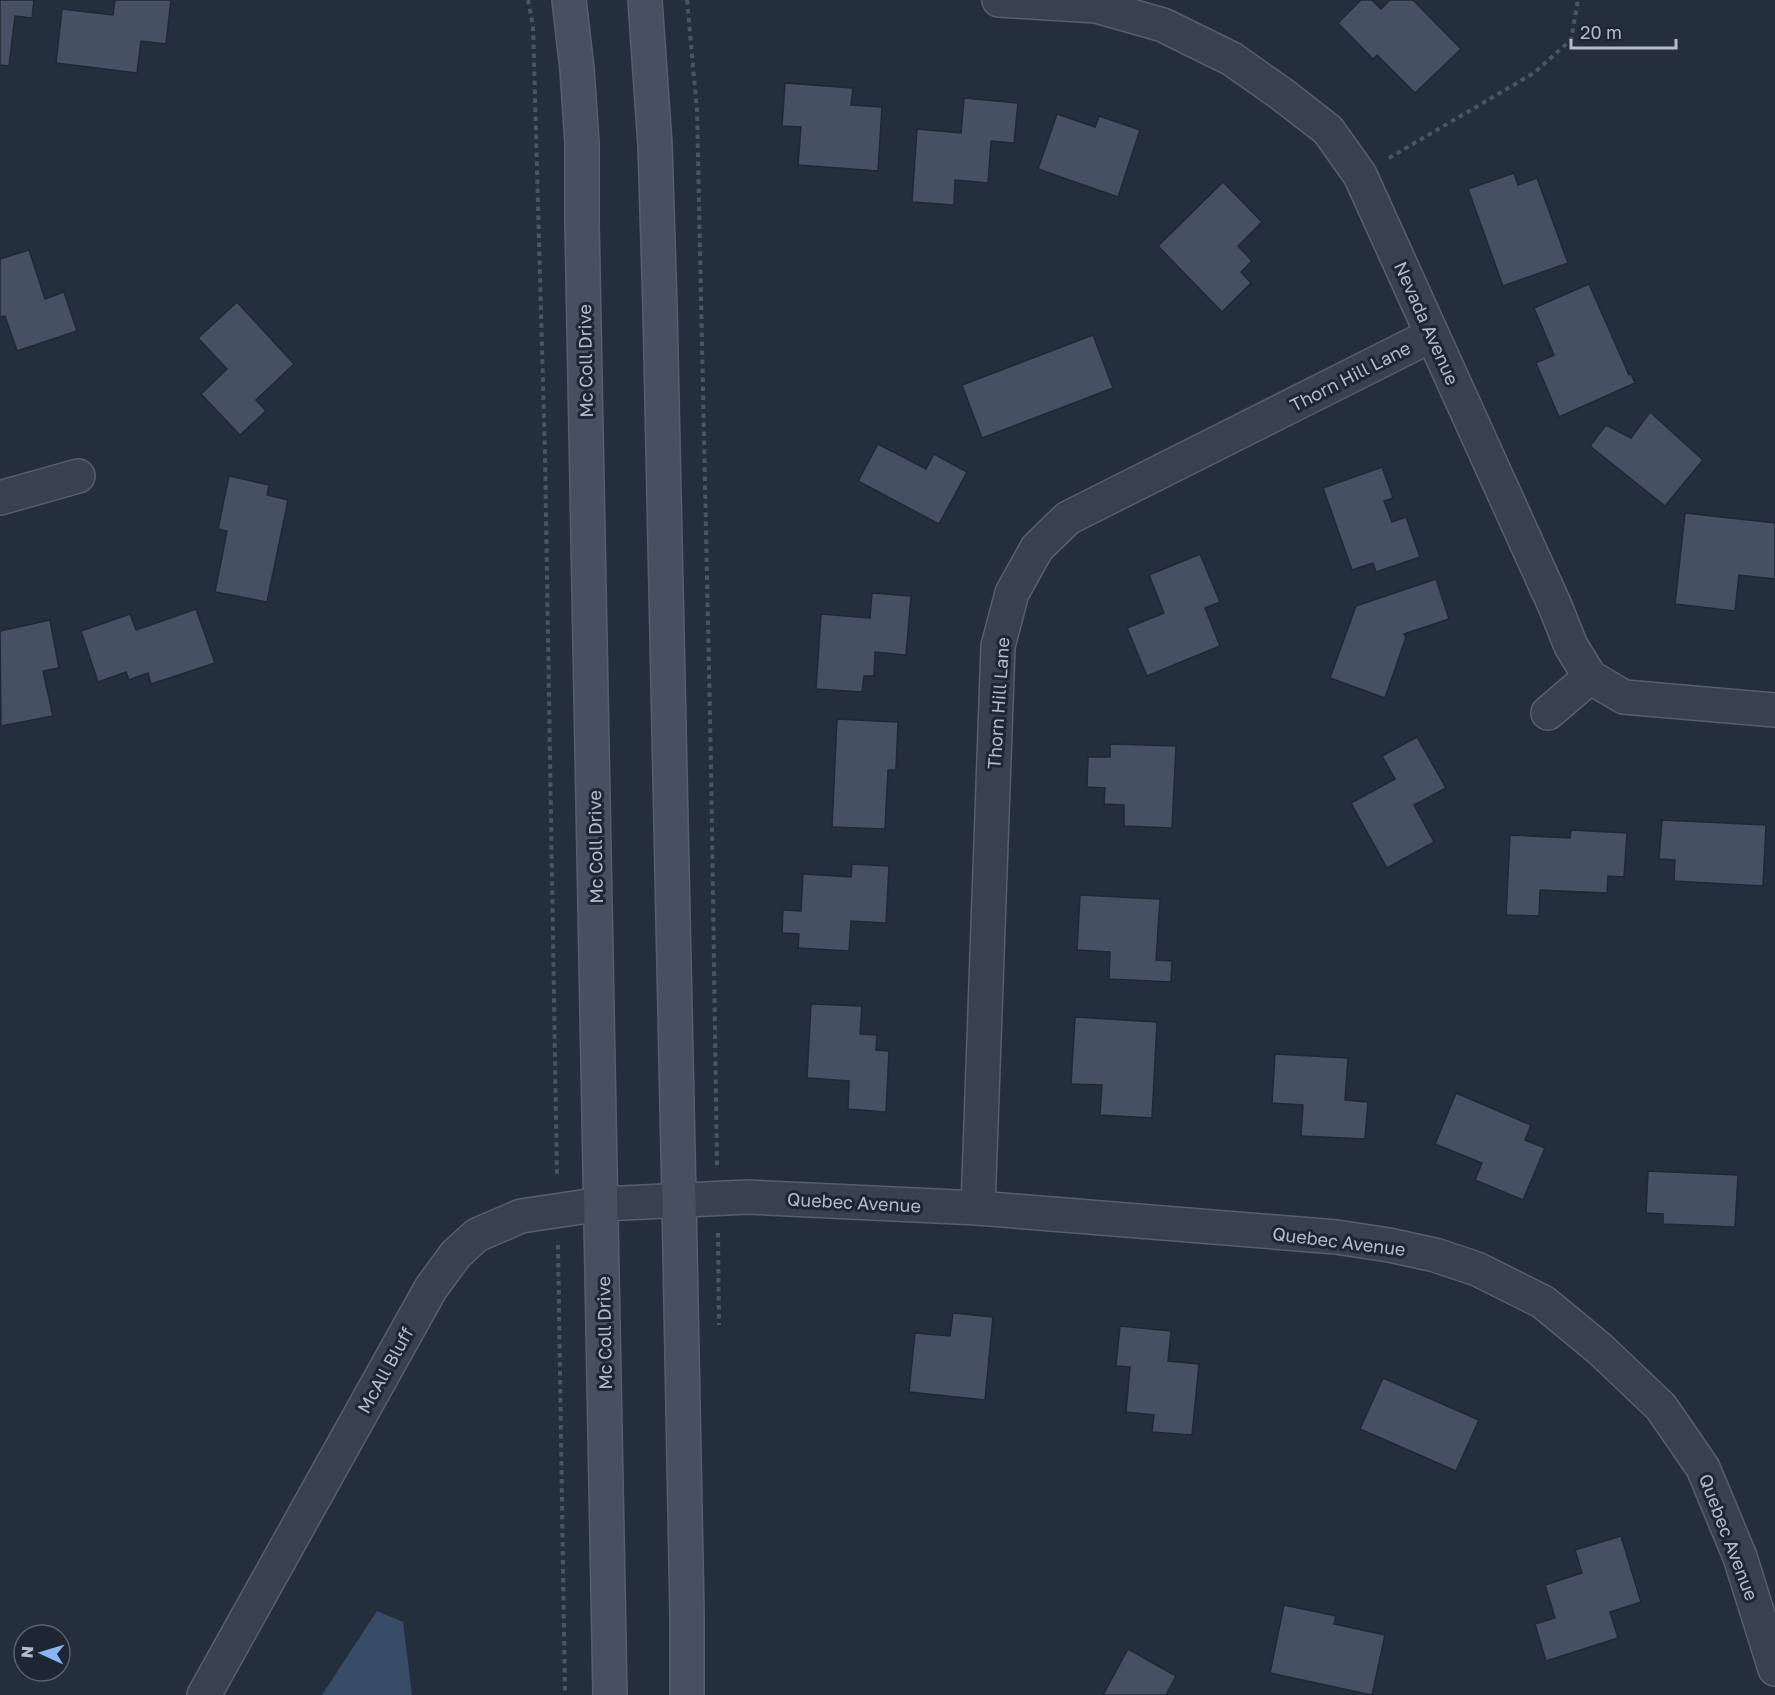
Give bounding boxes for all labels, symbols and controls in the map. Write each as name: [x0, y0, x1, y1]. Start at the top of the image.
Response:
scale bar: [1571, 12, 1676, 50]
text: 20 m: [1580, 21, 1622, 43]
street label: Nevada Avenue: [1390, 258, 1464, 388]
street label: Mc Coll Drive: [573, 304, 597, 418]
street label: Thorn Hill Lane: [1286, 336, 1414, 416]
street label: Thorn Hill Lane: [982, 636, 1014, 770]
street label: Mc Coll Drive: [583, 790, 607, 904]
street label: Quebec Avenue: [787, 1188, 921, 1216]
street label: Quebec Avenue: [1271, 1222, 1407, 1260]
street label: Mc Coll Drive: [592, 1276, 616, 1390]
street label: McAll Bluff: [352, 1323, 418, 1417]
street label: Quebec Avenue: [1695, 1471, 1763, 1603]
north arrow: [12, 1623, 72, 1683]
text: N: [17, 1645, 37, 1659]

